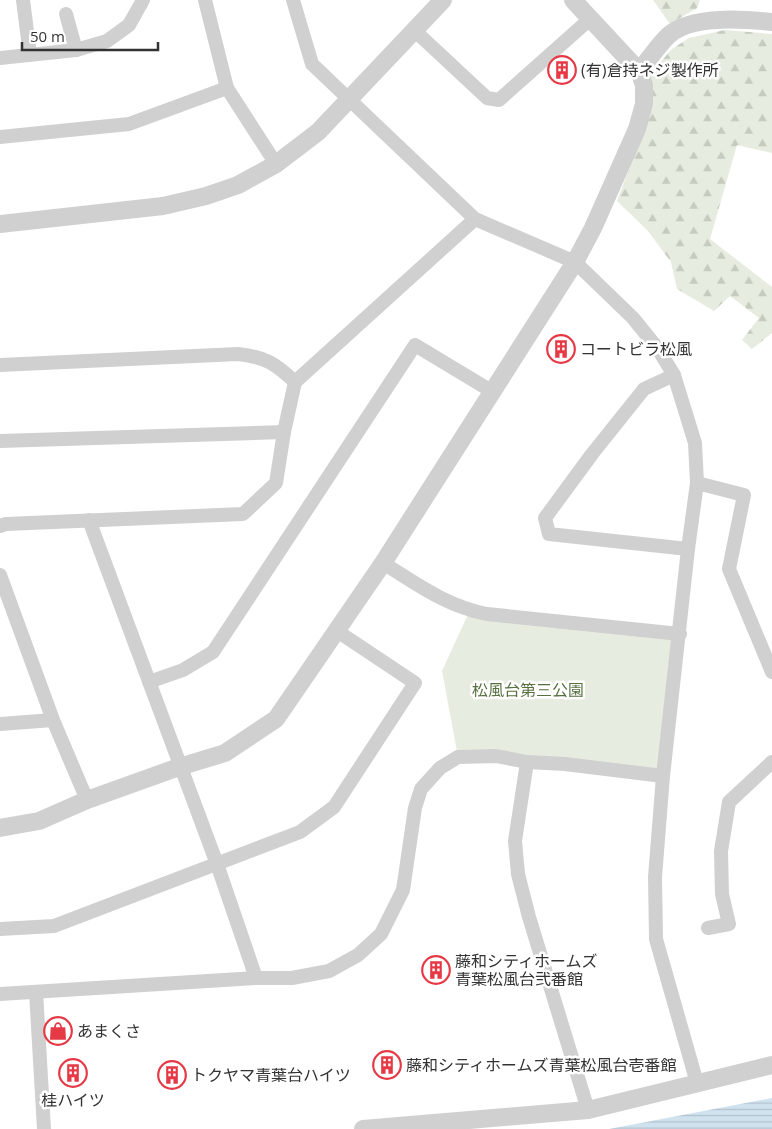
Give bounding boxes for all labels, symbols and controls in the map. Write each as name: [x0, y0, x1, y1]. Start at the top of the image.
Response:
scale bar: [22, 20, 159, 52]
text: 50 m: [30, 26, 65, 46]
building icon: (有)倉持ネジ製作所: [547, 55, 577, 85]
place label: (有)倉持ネジ製作所: [581, 59, 718, 81]
building icon: コートビラ松風: [546, 334, 576, 364]
place label: コートビラ松風: [580, 338, 692, 360]
park label: 松風台第三公園: [472, 679, 584, 701]
place label: 藤和シティホームズ 青葉松風台弐番館: [455, 950, 598, 990]
building icon: 藤和シティホームズ 青葉松風台弐番館: [421, 955, 451, 985]
shop icon: あまくさ: [43, 1016, 73, 1046]
place label: あまくさ: [77, 1020, 141, 1042]
building icon: 藤和シティホームズ青葉松風台壱番館: [372, 1050, 402, 1080]
place label: 藤和シティホームズ青葉松風台壱番館: [406, 1054, 677, 1076]
building icon: 桂ハイツ: [58, 1058, 88, 1088]
building icon: トクヤマ青葉台ハイツ: [157, 1060, 187, 1090]
place label: トクヤマ青葉台ハイツ: [191, 1064, 351, 1086]
place label: 桂ハイツ: [41, 1089, 105, 1111]

